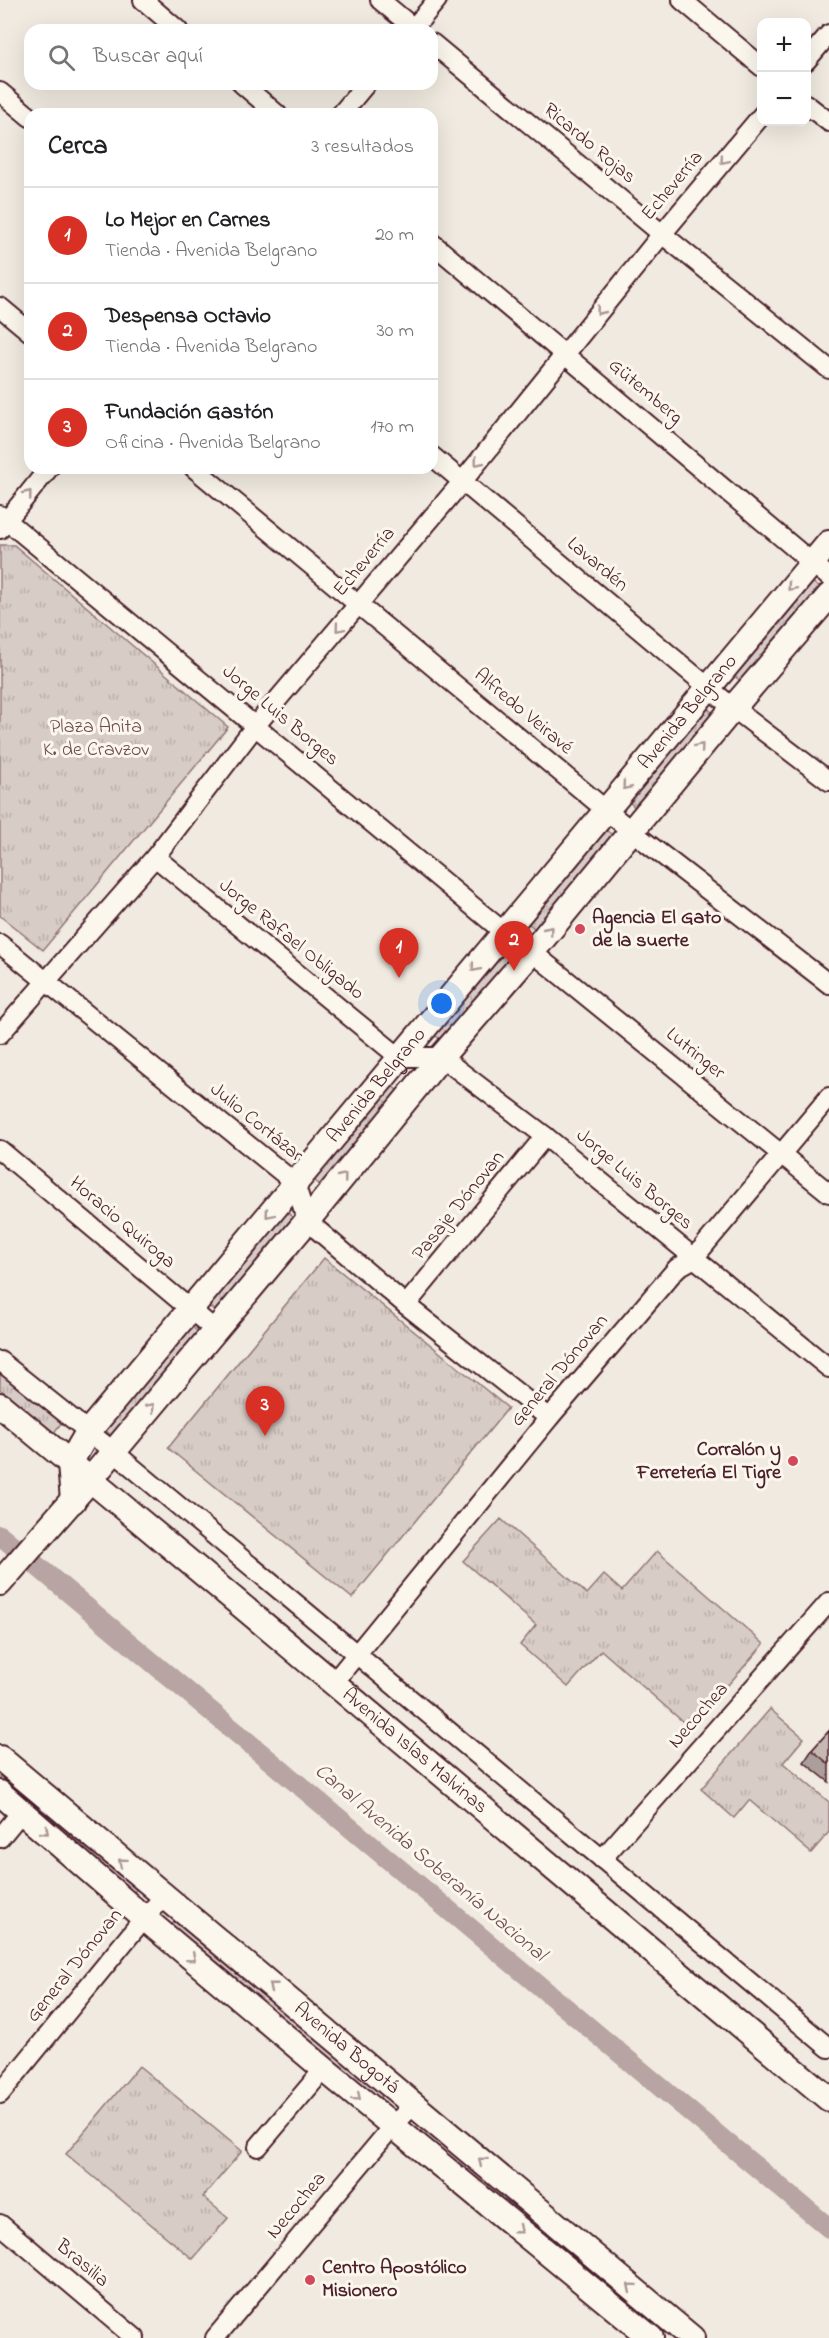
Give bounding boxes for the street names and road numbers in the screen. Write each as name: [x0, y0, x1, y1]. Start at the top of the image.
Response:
street label: Ricardo Rojas: [536, 96, 642, 192]
street label: Echeverría: [635, 145, 711, 227]
street label: Gütemberg: [601, 352, 689, 433]
street label: Echeverría: [327, 521, 403, 603]
street label: Lavardén: [560, 530, 634, 600]
street label: Avenida Belgrano: [631, 648, 745, 776]
street label: Jorge Luis Borges: [214, 658, 345, 775]
street label: Alfredo Veiravé: [467, 662, 579, 762]
street label: Jorge Rafael Obligado: [211, 872, 370, 1009]
street label: Lutringer: [658, 1021, 732, 1088]
street label: Avenida Belgrano: [320, 1022, 433, 1149]
street label: Julio Cortázar: [203, 1076, 310, 1170]
street label: Jorge Luis Borges: [568, 1122, 699, 1239]
street label: Pasaje Dónovan: [406, 1145, 512, 1267]
street label: Horacio Quiroga: [62, 1170, 182, 1277]
street label: General Dónovan: [504, 1308, 616, 1434]
street label: Necochea: [662, 1676, 736, 1756]
street label: Avenida Islas Malvinas: [335, 1681, 494, 1821]
street label: General Dónovan: [20, 1903, 130, 2029]
street label: Avenida Bogotá: [287, 1995, 406, 2101]
street label: Necochea: [260, 2166, 334, 2246]
street label: Brasilia: [48, 2232, 115, 2295]

